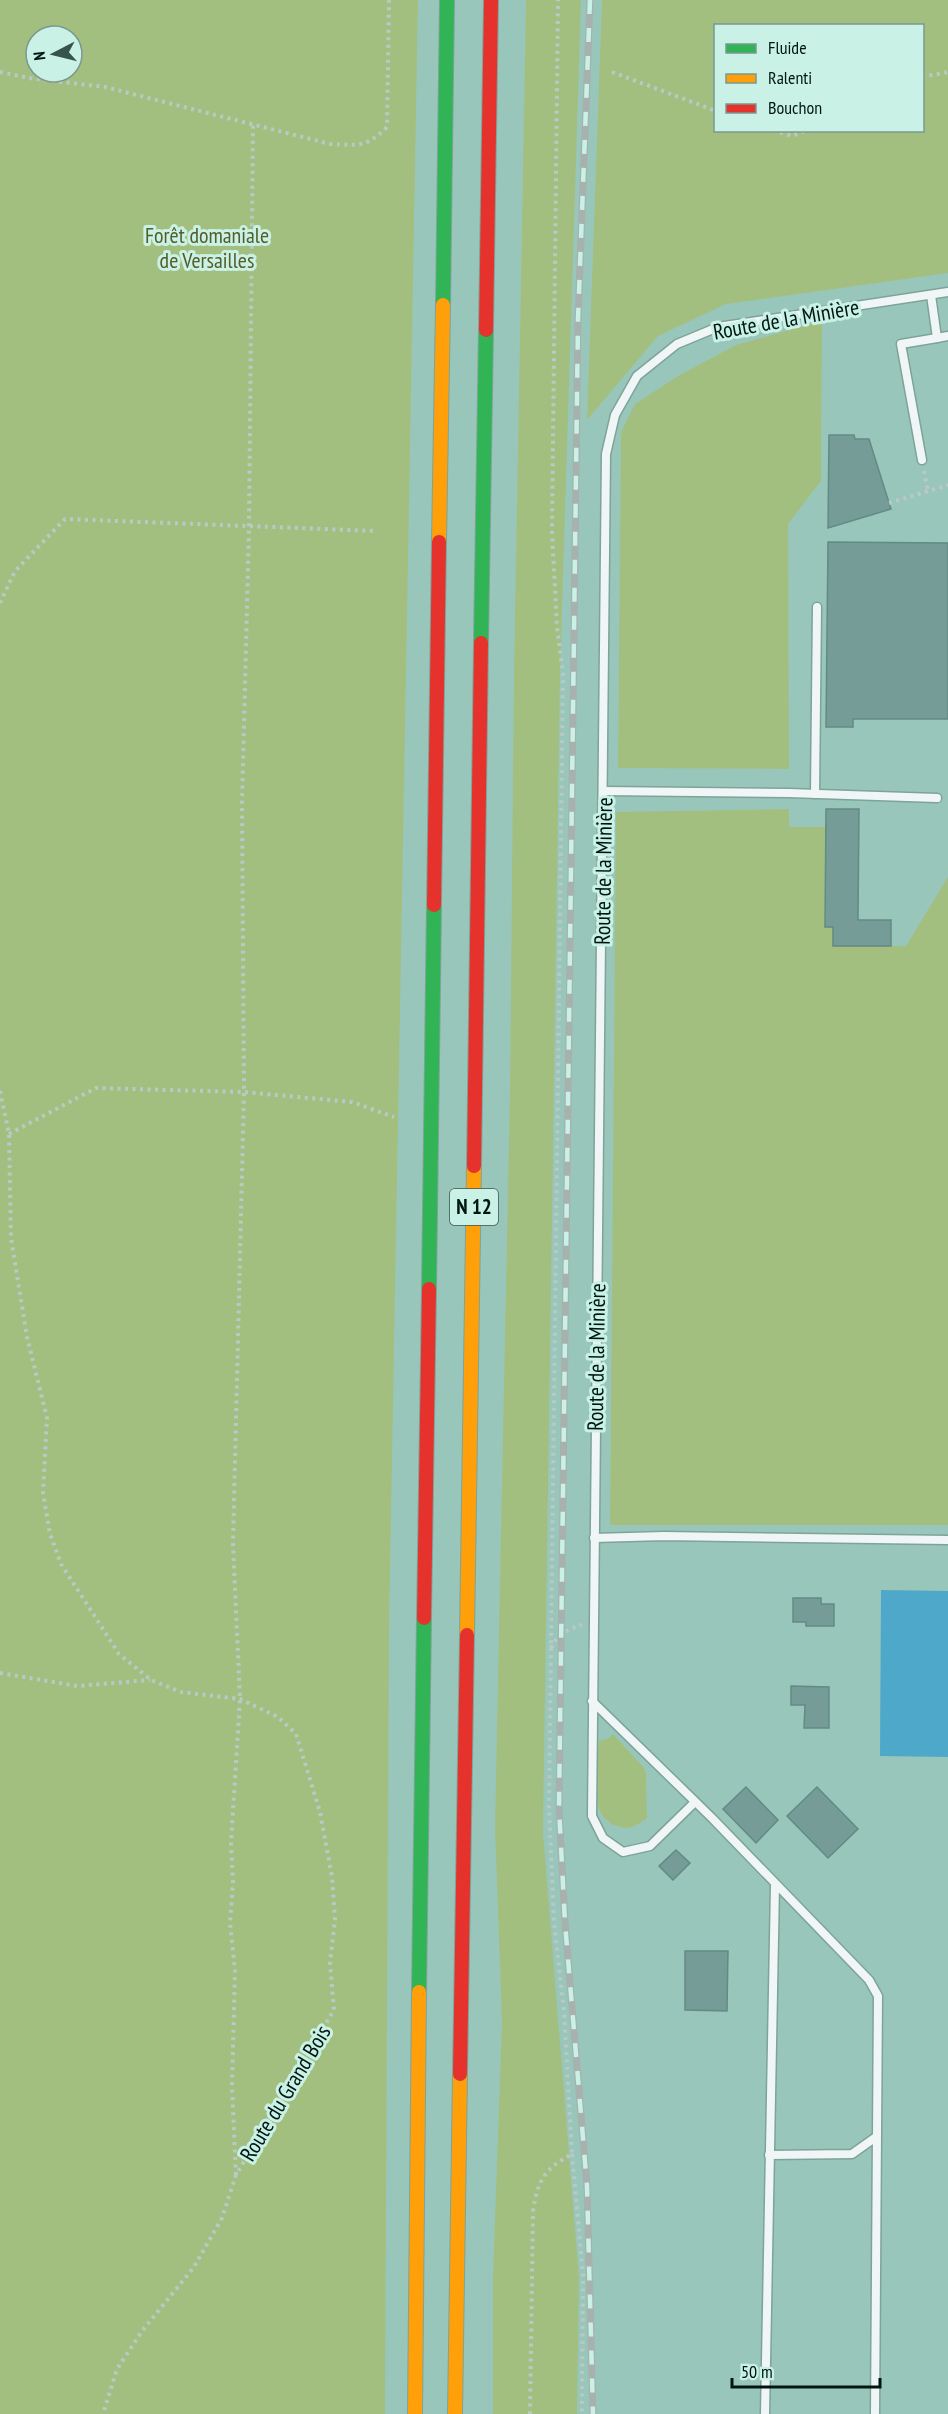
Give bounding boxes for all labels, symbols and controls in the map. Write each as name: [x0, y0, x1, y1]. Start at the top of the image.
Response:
north arrow: [24, 24, 84, 84]
legend: [714, 24, 924, 132]
text: Fluide: [768, 36, 807, 59]
text: N: [29, 50, 50, 61]
text: Ralenti: [768, 66, 812, 89]
text: Bouchon: [768, 96, 822, 119]
park label: Forêt domaniale de Versailles: [145, 221, 269, 274]
street label: Route de la Minière: [711, 292, 861, 346]
street label: Route de la Minière: [588, 797, 618, 945]
road number: N 12: [450, 1189, 498, 1225]
street label: Route de la Minière: [581, 1283, 611, 1431]
street label: Route du Grand Bois: [233, 2020, 337, 2166]
scale bar: [732, 2351, 880, 2389]
text: 50 m: [741, 2360, 773, 2383]

